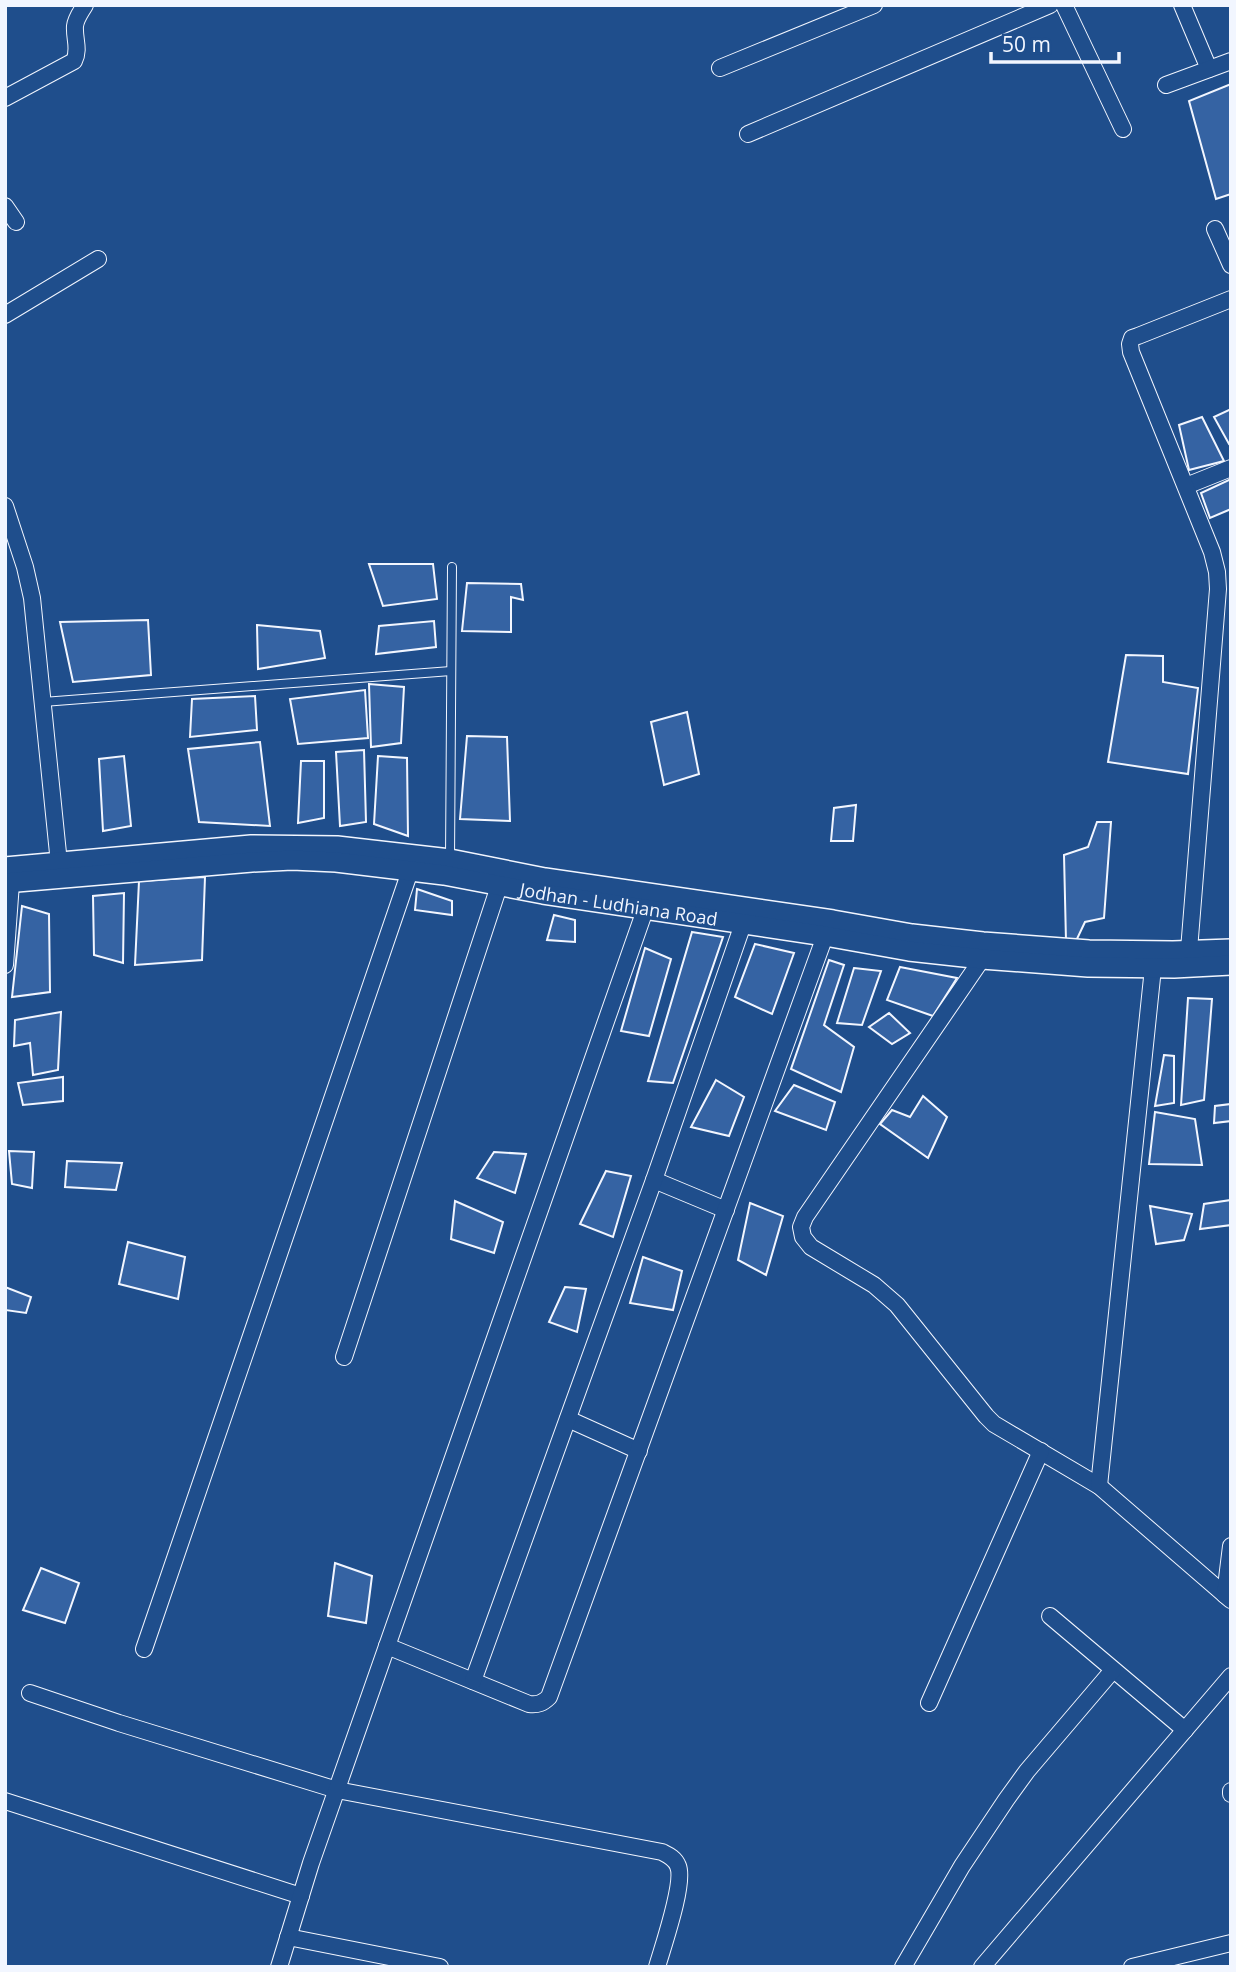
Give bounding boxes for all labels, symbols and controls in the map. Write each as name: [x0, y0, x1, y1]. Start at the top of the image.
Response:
scale bar: [991, 21, 1119, 65]
text: 50 m: [1002, 30, 1051, 58]
street label: Jodhan - Ludhiana Road: [516, 876, 719, 931]

